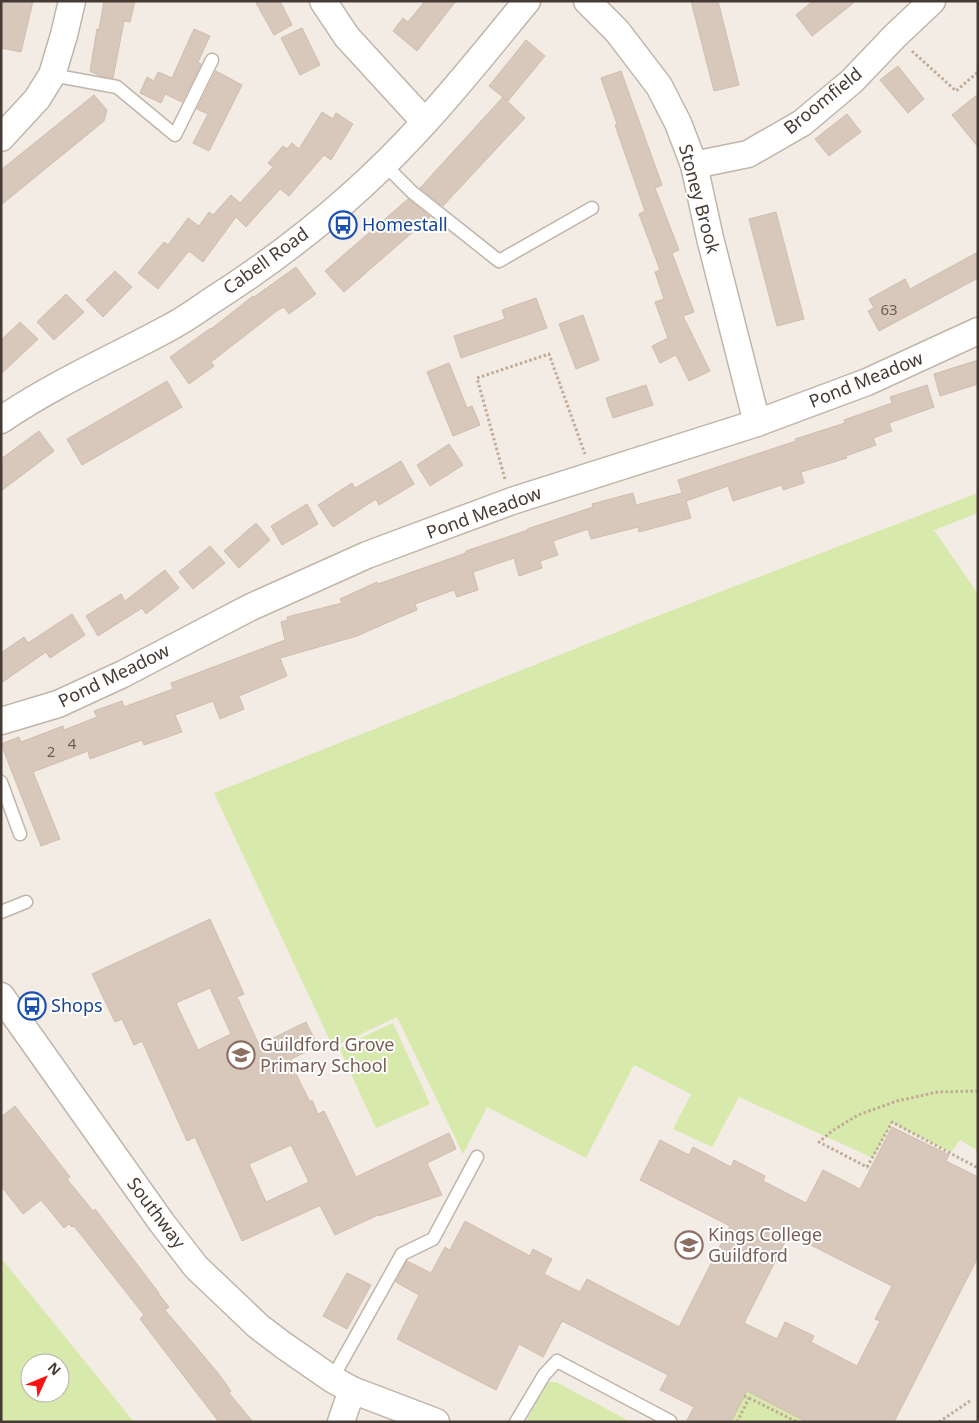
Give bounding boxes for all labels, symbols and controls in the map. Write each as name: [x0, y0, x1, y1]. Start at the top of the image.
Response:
street label: Broomfield: [778, 61, 866, 139]
street label: Stoney Brook: [674, 141, 726, 256]
bus stop icon: Homestall: [328, 210, 358, 240]
place label: Homestall: [362, 212, 448, 236]
street label: Cabell Road: [218, 221, 313, 299]
house number: 63: [880, 299, 898, 319]
street label: Pond Meadow: [805, 345, 926, 413]
street label: Pond Meadow: [423, 480, 545, 544]
street label: Pond Meadow: [54, 638, 173, 712]
house number: 4: [68, 733, 77, 753]
house number: 2: [47, 741, 55, 761]
bus stop icon: Shops: [17, 991, 47, 1021]
place label: Shops: [51, 993, 103, 1017]
place label: Guildford Grove Primary School: [260, 1032, 395, 1077]
school or university icon: Guildford Grove Primary School: [226, 1040, 256, 1070]
street label: Southway: [122, 1172, 192, 1253]
place label: Kings College Guildford: [708, 1222, 822, 1267]
school or university icon: Kings College Guildford: [674, 1230, 704, 1260]
north arrow: [20, 1353, 70, 1403]
text: N: [44, 1358, 66, 1379]

